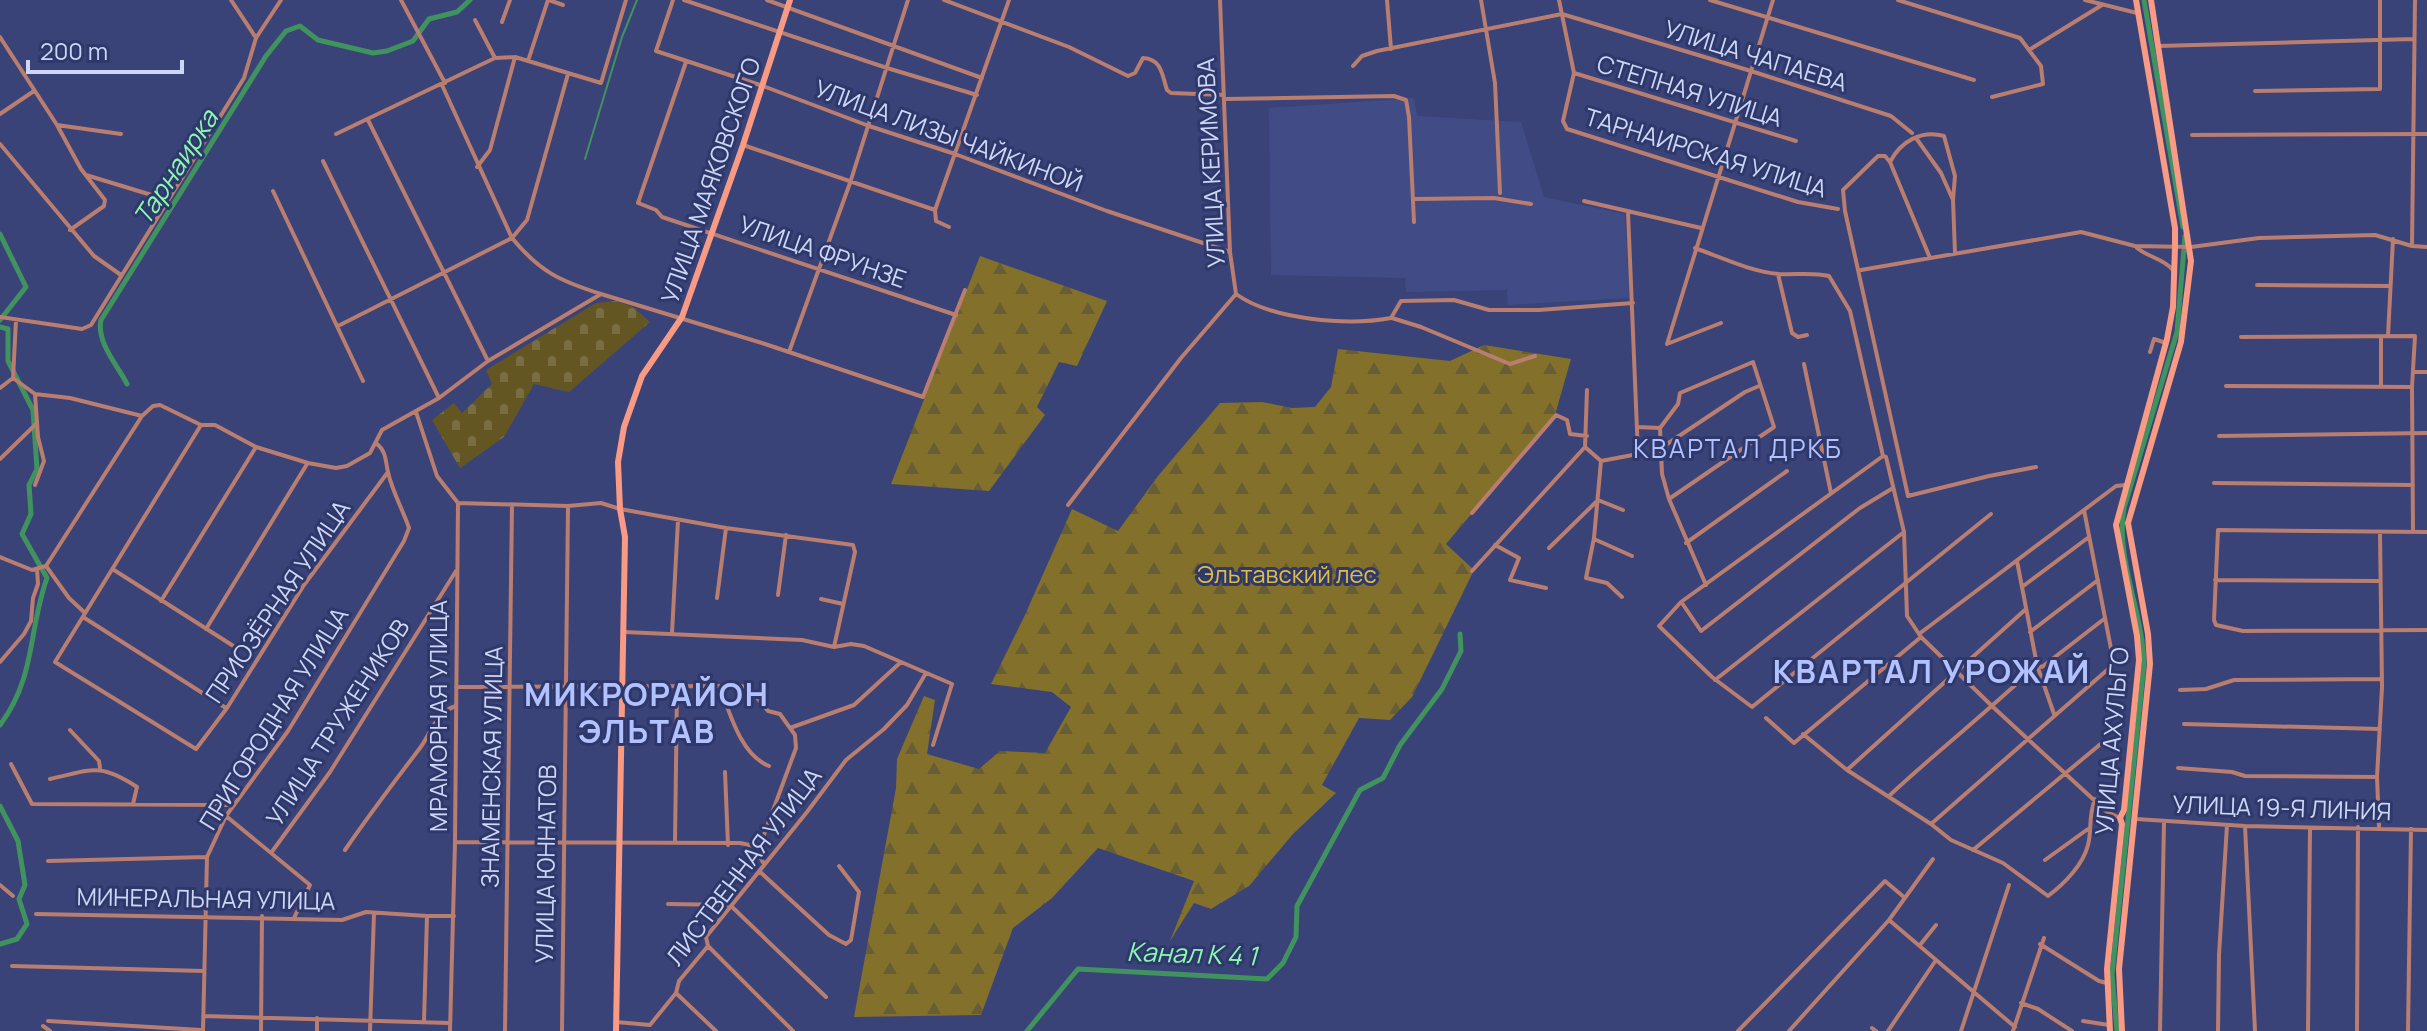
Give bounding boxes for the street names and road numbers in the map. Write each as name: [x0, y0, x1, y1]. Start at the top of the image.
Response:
street label: УЛИЦА ЧАПАЕВА: [1660, 11, 1852, 99]
street label: СТЕПНАЯ УЛИЦА: [1593, 46, 1787, 134]
street label: УЛИЦА МАЯКОВСКОГО: [652, 53, 768, 307]
street label: УЛИЦА КЕРИМОВА: [1188, 57, 1232, 269]
street label: УЛИЦА ЛИЗЫ ЧАЙКИНОЙ: [810, 71, 1088, 199]
street label: ТАРНАИРСКАЯ УЛИЦА: [1581, 99, 1831, 205]
street label: УЛИЦА ФРУНЗЕ: [735, 207, 911, 295]
street label: ПРИОЗЁРНАЯ УЛИЦА: [197, 493, 357, 709]
street label: ПРИГОРОДНАЯ УЛИЦА: [191, 600, 355, 836]
street label: МРАМОРНАЯ УЛИЦА: [421, 600, 454, 832]
street label: УЛИЦА ТРУЖЕНИКОВ: [258, 612, 416, 832]
street label: ЗНАМЕНСКАЯ УЛИЦА: [472, 646, 510, 888]
street label: УЛИЦА АХУЛЬГО: [2086, 646, 2136, 836]
street label: ЛИСТВЕННАЯ УЛИЦА: [658, 760, 828, 972]
street label: УЛИЦА ЮННАТОВ: [527, 764, 563, 964]
street label: УЛИЦА 19-Я ЛИНИЯ: [2172, 787, 2392, 827]
street label: МИНЕРАЛЬНАЯ УЛИЦА: [76, 879, 336, 917]

